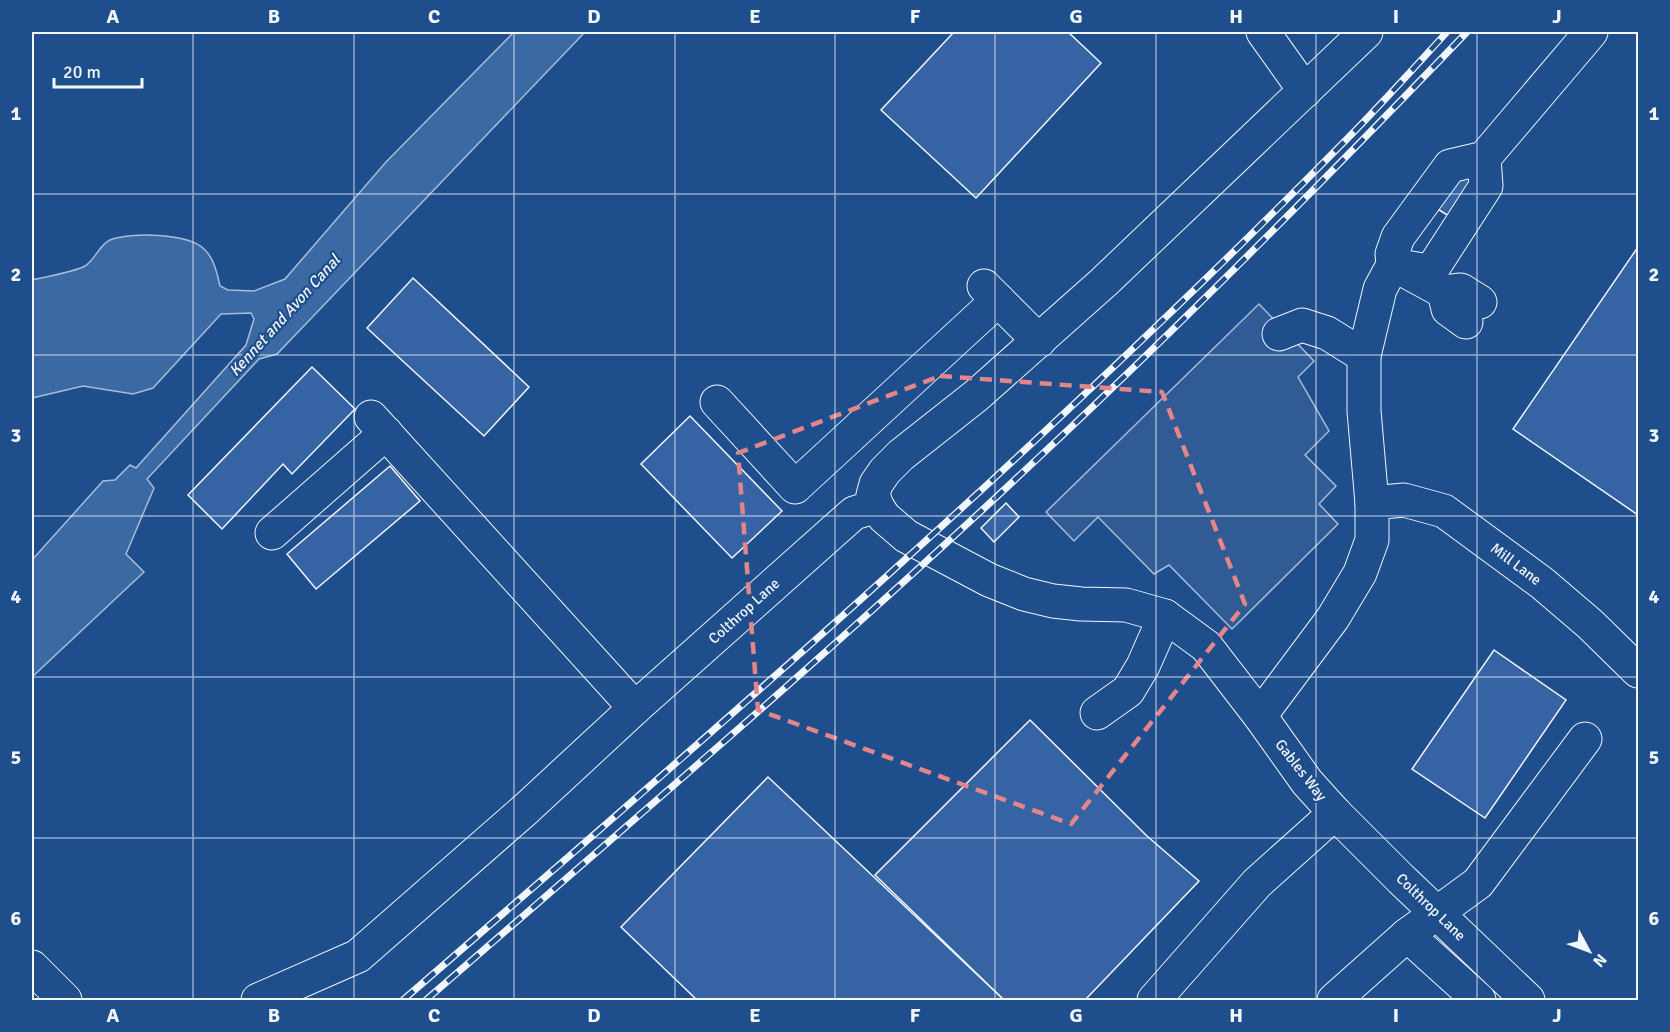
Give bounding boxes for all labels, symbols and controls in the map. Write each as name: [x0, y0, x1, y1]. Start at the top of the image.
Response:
text: A: [107, 4, 120, 29]
text: B: [268, 4, 280, 29]
text: C: [428, 4, 440, 29]
text: D: [587, 4, 601, 29]
text: E: [749, 4, 761, 29]
text: F: [910, 4, 921, 29]
text: G: [1069, 4, 1083, 29]
text: H: [1229, 4, 1243, 29]
text: I: [1393, 4, 1399, 29]
text: J: [1552, 4, 1562, 29]
scale bar: [54, 51, 142, 89]
text: 20 m: [63, 61, 101, 83]
text: 1: [11, 101, 22, 126]
text: 1: [1649, 101, 1660, 126]
water label: Kennet and Avon Canal: [225, 250, 346, 381]
text: 2: [11, 262, 21, 287]
text: 2: [1649, 262, 1659, 287]
text: 3: [11, 423, 21, 448]
text: 3: [1649, 423, 1659, 448]
street label: Mill Lane: [1487, 539, 1545, 589]
street label: Colthrop Lane: [705, 574, 783, 648]
text: 4: [11, 584, 22, 609]
text: 4: [1649, 584, 1660, 609]
street label: Gables Way: [1271, 736, 1331, 804]
text: 5: [11, 745, 21, 770]
text: 5: [1649, 745, 1659, 770]
street label: Colthrop Lane: [1393, 869, 1469, 945]
text: 6: [11, 906, 22, 931]
text: 6: [1649, 906, 1660, 931]
north arrow: [1559, 921, 1619, 981]
text: N: [1588, 949, 1611, 971]
text: A: [107, 1003, 120, 1028]
text: B: [268, 1003, 280, 1028]
text: C: [428, 1003, 440, 1028]
text: D: [587, 1003, 601, 1028]
text: E: [749, 1003, 761, 1028]
text: F: [910, 1003, 921, 1028]
text: G: [1069, 1003, 1083, 1028]
text: H: [1229, 1003, 1243, 1028]
text: I: [1393, 1003, 1399, 1028]
text: J: [1552, 1003, 1562, 1028]

